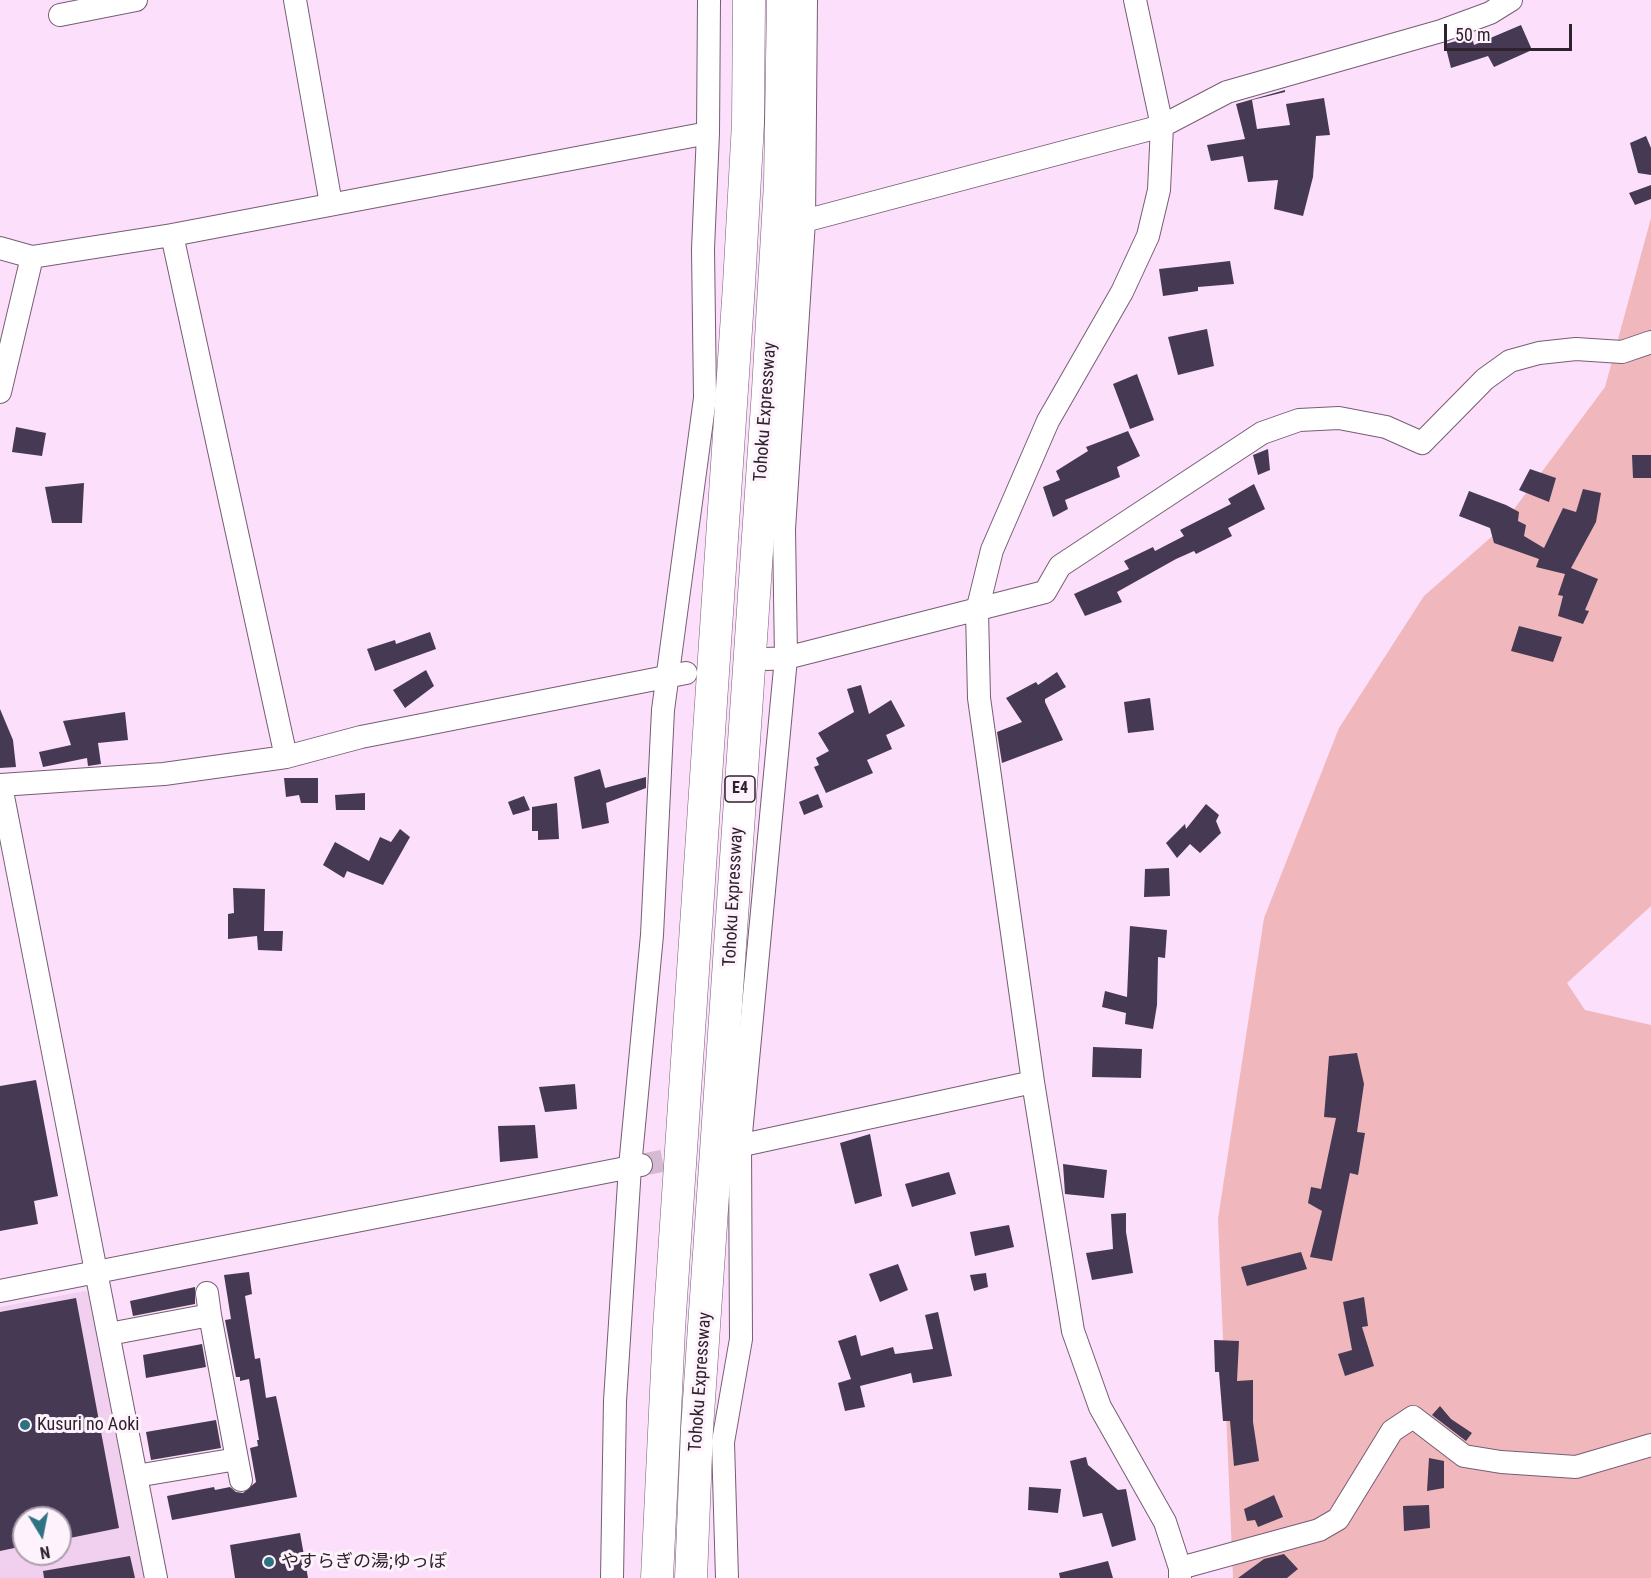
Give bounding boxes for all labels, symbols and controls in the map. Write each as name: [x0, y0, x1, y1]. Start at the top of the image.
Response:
scale bar: [1447, 12, 1574, 50]
text: 50 m: [1455, 24, 1490, 45]
street label: Tohoku Expressway: [750, 342, 782, 482]
road number: E4: [725, 776, 755, 802]
street label: Tohoku Expressway: [720, 827, 748, 967]
street label: Tohoku Expressway: [685, 1312, 717, 1452]
place label: Kusuri no Aoki: [37, 1414, 139, 1436]
marker: Kusuri no Aoki: [18, 1418, 32, 1432]
north arrow: [12, 1506, 72, 1566]
text: N: [38, 1542, 51, 1562]
place label: やすらぎの湯;ゆっぽ: [281, 1551, 447, 1573]
marker: やすらぎの湯;ゆっぽ: [262, 1555, 276, 1569]

